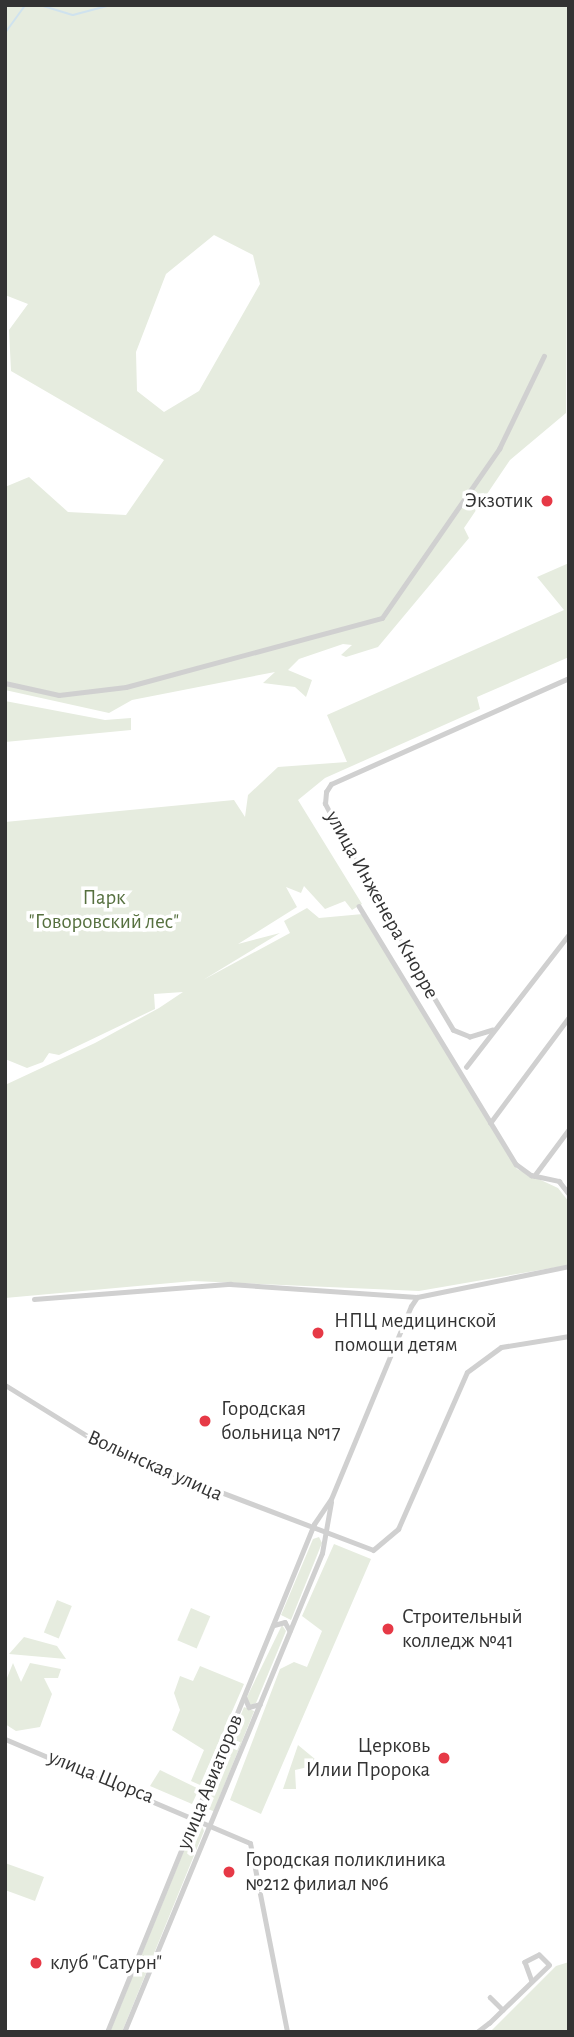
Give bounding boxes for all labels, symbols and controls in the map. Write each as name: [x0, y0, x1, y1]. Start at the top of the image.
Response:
place label: Экзотик: [465, 488, 533, 514]
marker: Экзотик: [539, 493, 555, 509]
street label: улица Инженера Кнорре: [320, 807, 444, 1003]
park label: Парк "Говоровский лес": [29, 885, 179, 935]
place label: НПЦ медицинской помощи детям: [334, 1308, 497, 1358]
marker: НПЦ медицинской помощи детям: [308, 1323, 328, 1343]
place label: Городская больница №17: [221, 1396, 340, 1446]
marker: Городская больница №17: [195, 1411, 215, 1431]
street label: Волынская улица: [83, 1425, 227, 1507]
place label: Строительный колледж №41: [402, 1604, 523, 1654]
marker: Строительный колледж №41: [380, 1621, 396, 1637]
street label: улица Авиаторов: [171, 1711, 249, 1853]
place label: Церковь Илии Пророка: [306, 1733, 430, 1783]
street label: улица Щорса: [44, 1744, 158, 1810]
marker: Церковь Илии Пророка: [436, 1750, 452, 1766]
place label: Городская поликлиника №212 филиал №6: [245, 1847, 446, 1897]
marker: Городская поликлиника №212 филиал №6: [219, 1862, 239, 1882]
place label: клуб "Сатурн": [50, 1950, 162, 1976]
marker: клуб "Сатурн": [28, 1955, 44, 1971]

